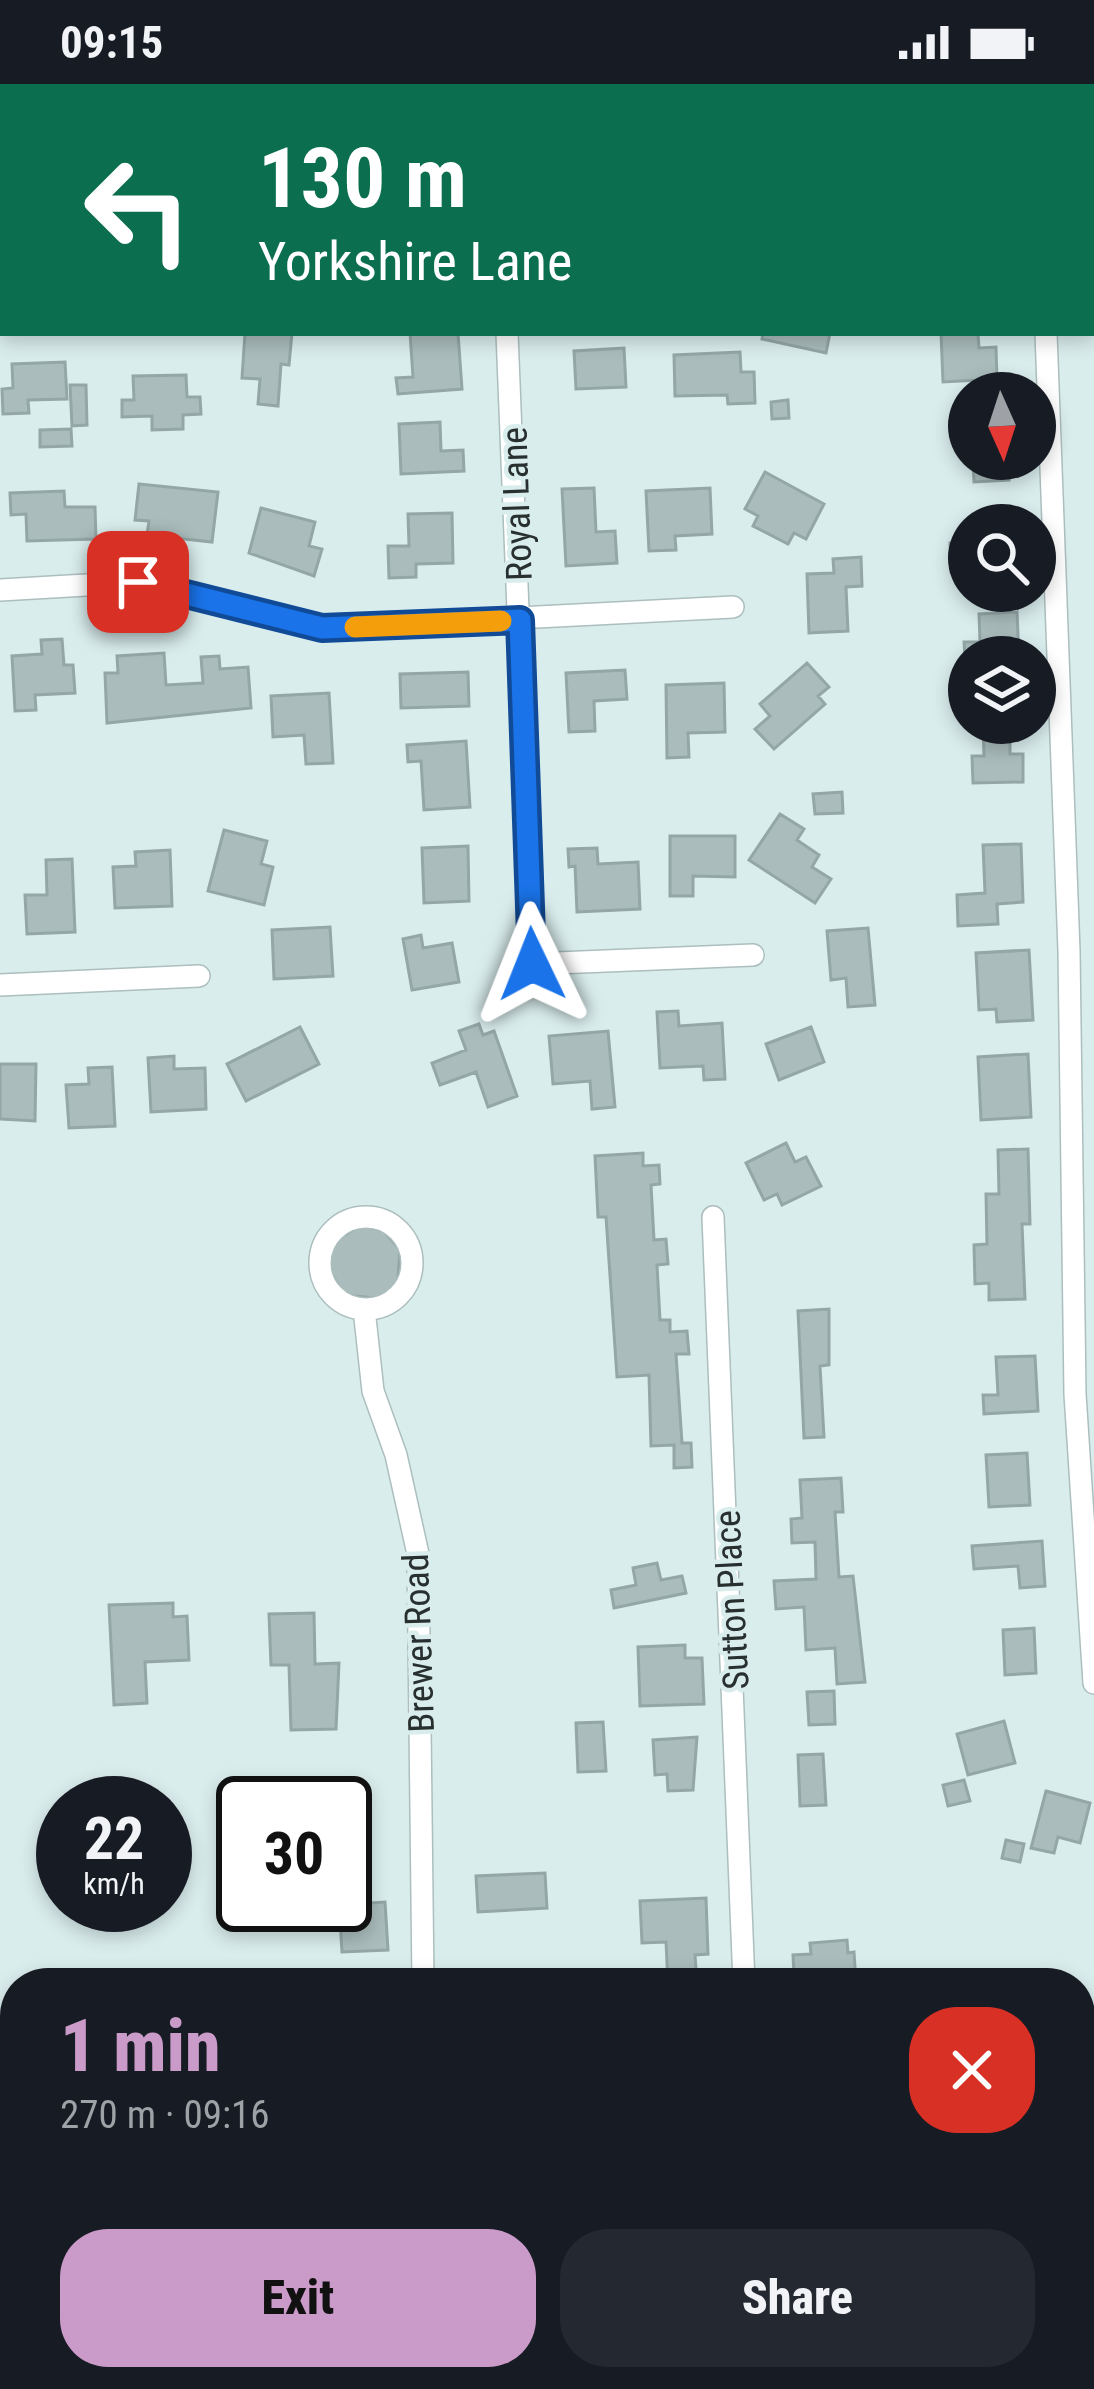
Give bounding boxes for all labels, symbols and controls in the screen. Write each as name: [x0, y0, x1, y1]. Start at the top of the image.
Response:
text: 09:15: [60, 16, 163, 69]
text: 130 m: [258, 129, 467, 228]
icon: left: [60, 132, 216, 288]
text: Yorkshire Lane: [258, 230, 572, 293]
north arrow: [948, 372, 1056, 480]
map controls: [948, 372, 1056, 744]
street label: Royal Lane: [493, 426, 541, 582]
button: search: [948, 504, 1056, 612]
pin: [87, 531, 189, 633]
icon: arrive: [105, 549, 171, 615]
button: layers: [948, 636, 1056, 744]
position arrow: [469, 901, 595, 1027]
street label: Sutton Place: [706, 1509, 758, 1691]
street label: Brewer Road: [395, 1553, 443, 1733]
speed limit sign: 30: [216, 1776, 372, 1932]
text: 22: [84, 1803, 144, 1874]
text: km/h: [83, 1866, 145, 1901]
text: 1 min: [60, 2004, 221, 2089]
button: close: [909, 2007, 1035, 2133]
text: 270 m · 09:16: [60, 2092, 270, 2138]
button: Exit: [60, 2229, 536, 2367]
button: Share: [560, 2229, 1035, 2367]

